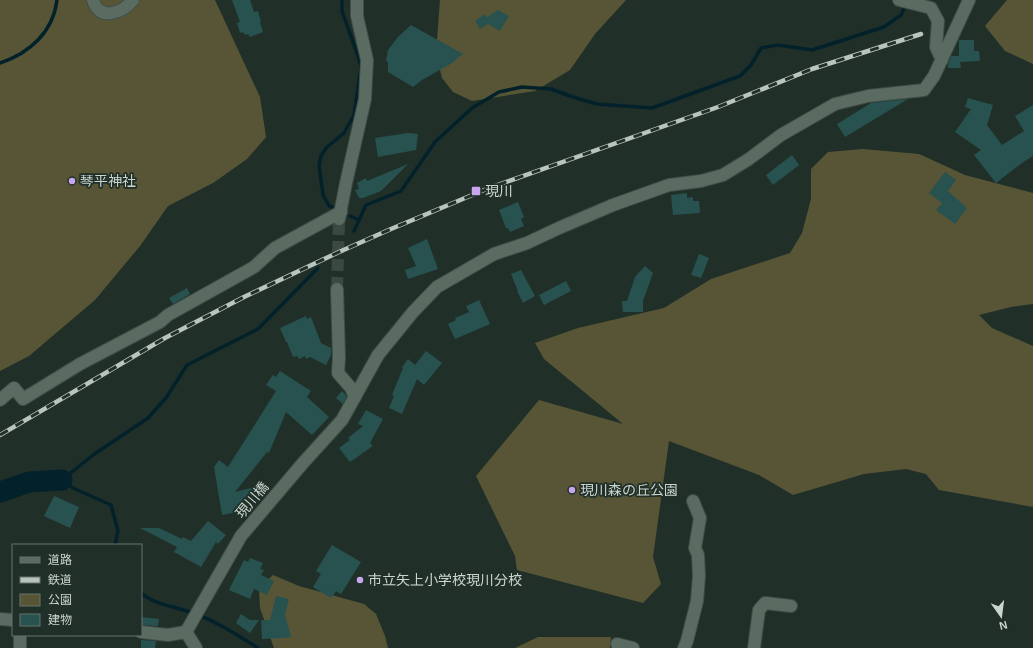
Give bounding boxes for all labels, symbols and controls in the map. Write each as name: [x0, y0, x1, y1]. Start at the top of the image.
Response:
place label: 琴平神社: [80, 173, 136, 189]
marker: 琴平神社: [67, 176, 77, 186]
place label: 現川: [485, 183, 513, 199]
marker: 現川: [470, 185, 482, 197]
street label: 現川橋: [232, 479, 272, 521]
place label: 現川森の丘公園: [580, 482, 678, 498]
marker: 現川森の丘公園: [567, 485, 577, 495]
legend: [12, 544, 142, 636]
text: 道路: [48, 553, 72, 567]
place label: 市立矢上小学校現川分校: [368, 572, 522, 588]
text: 鉄道: [48, 573, 72, 587]
marker: 市立矢上小学校現川分校: [355, 575, 365, 585]
text: 公園: [48, 593, 72, 607]
north arrow: [981, 596, 1021, 636]
text: 建物: [48, 613, 72, 627]
text: N: [998, 619, 1009, 632]

